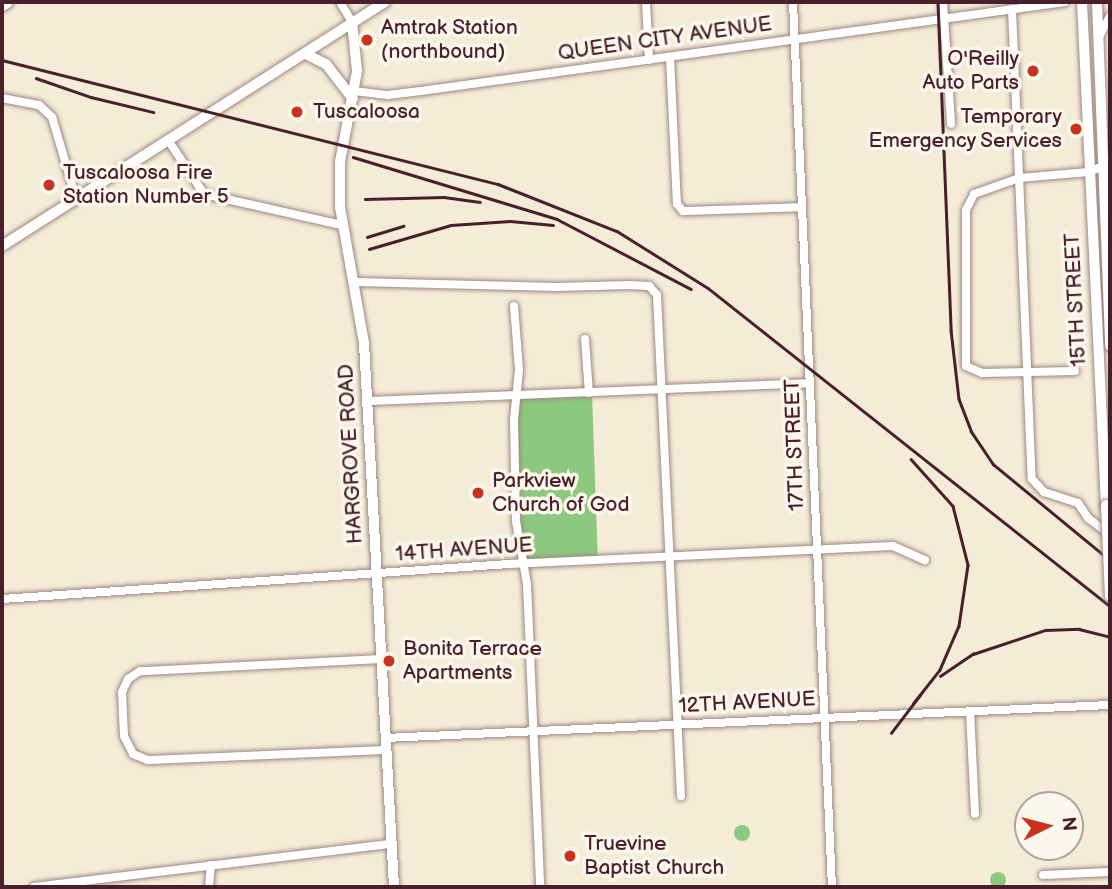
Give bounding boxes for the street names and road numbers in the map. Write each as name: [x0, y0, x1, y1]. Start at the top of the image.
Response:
street label: QUEEN CITY AVENUE: [556, 12, 774, 66]
street label: 15TH STREET: [1060, 232, 1092, 368]
street label: HARGROVE ROAD: [334, 363, 368, 545]
street label: 17TH STREET: [780, 378, 810, 512]
street label: 14TH AVENUE: [395, 533, 533, 567]
street label: 12TH AVENUE: [678, 687, 816, 719]

